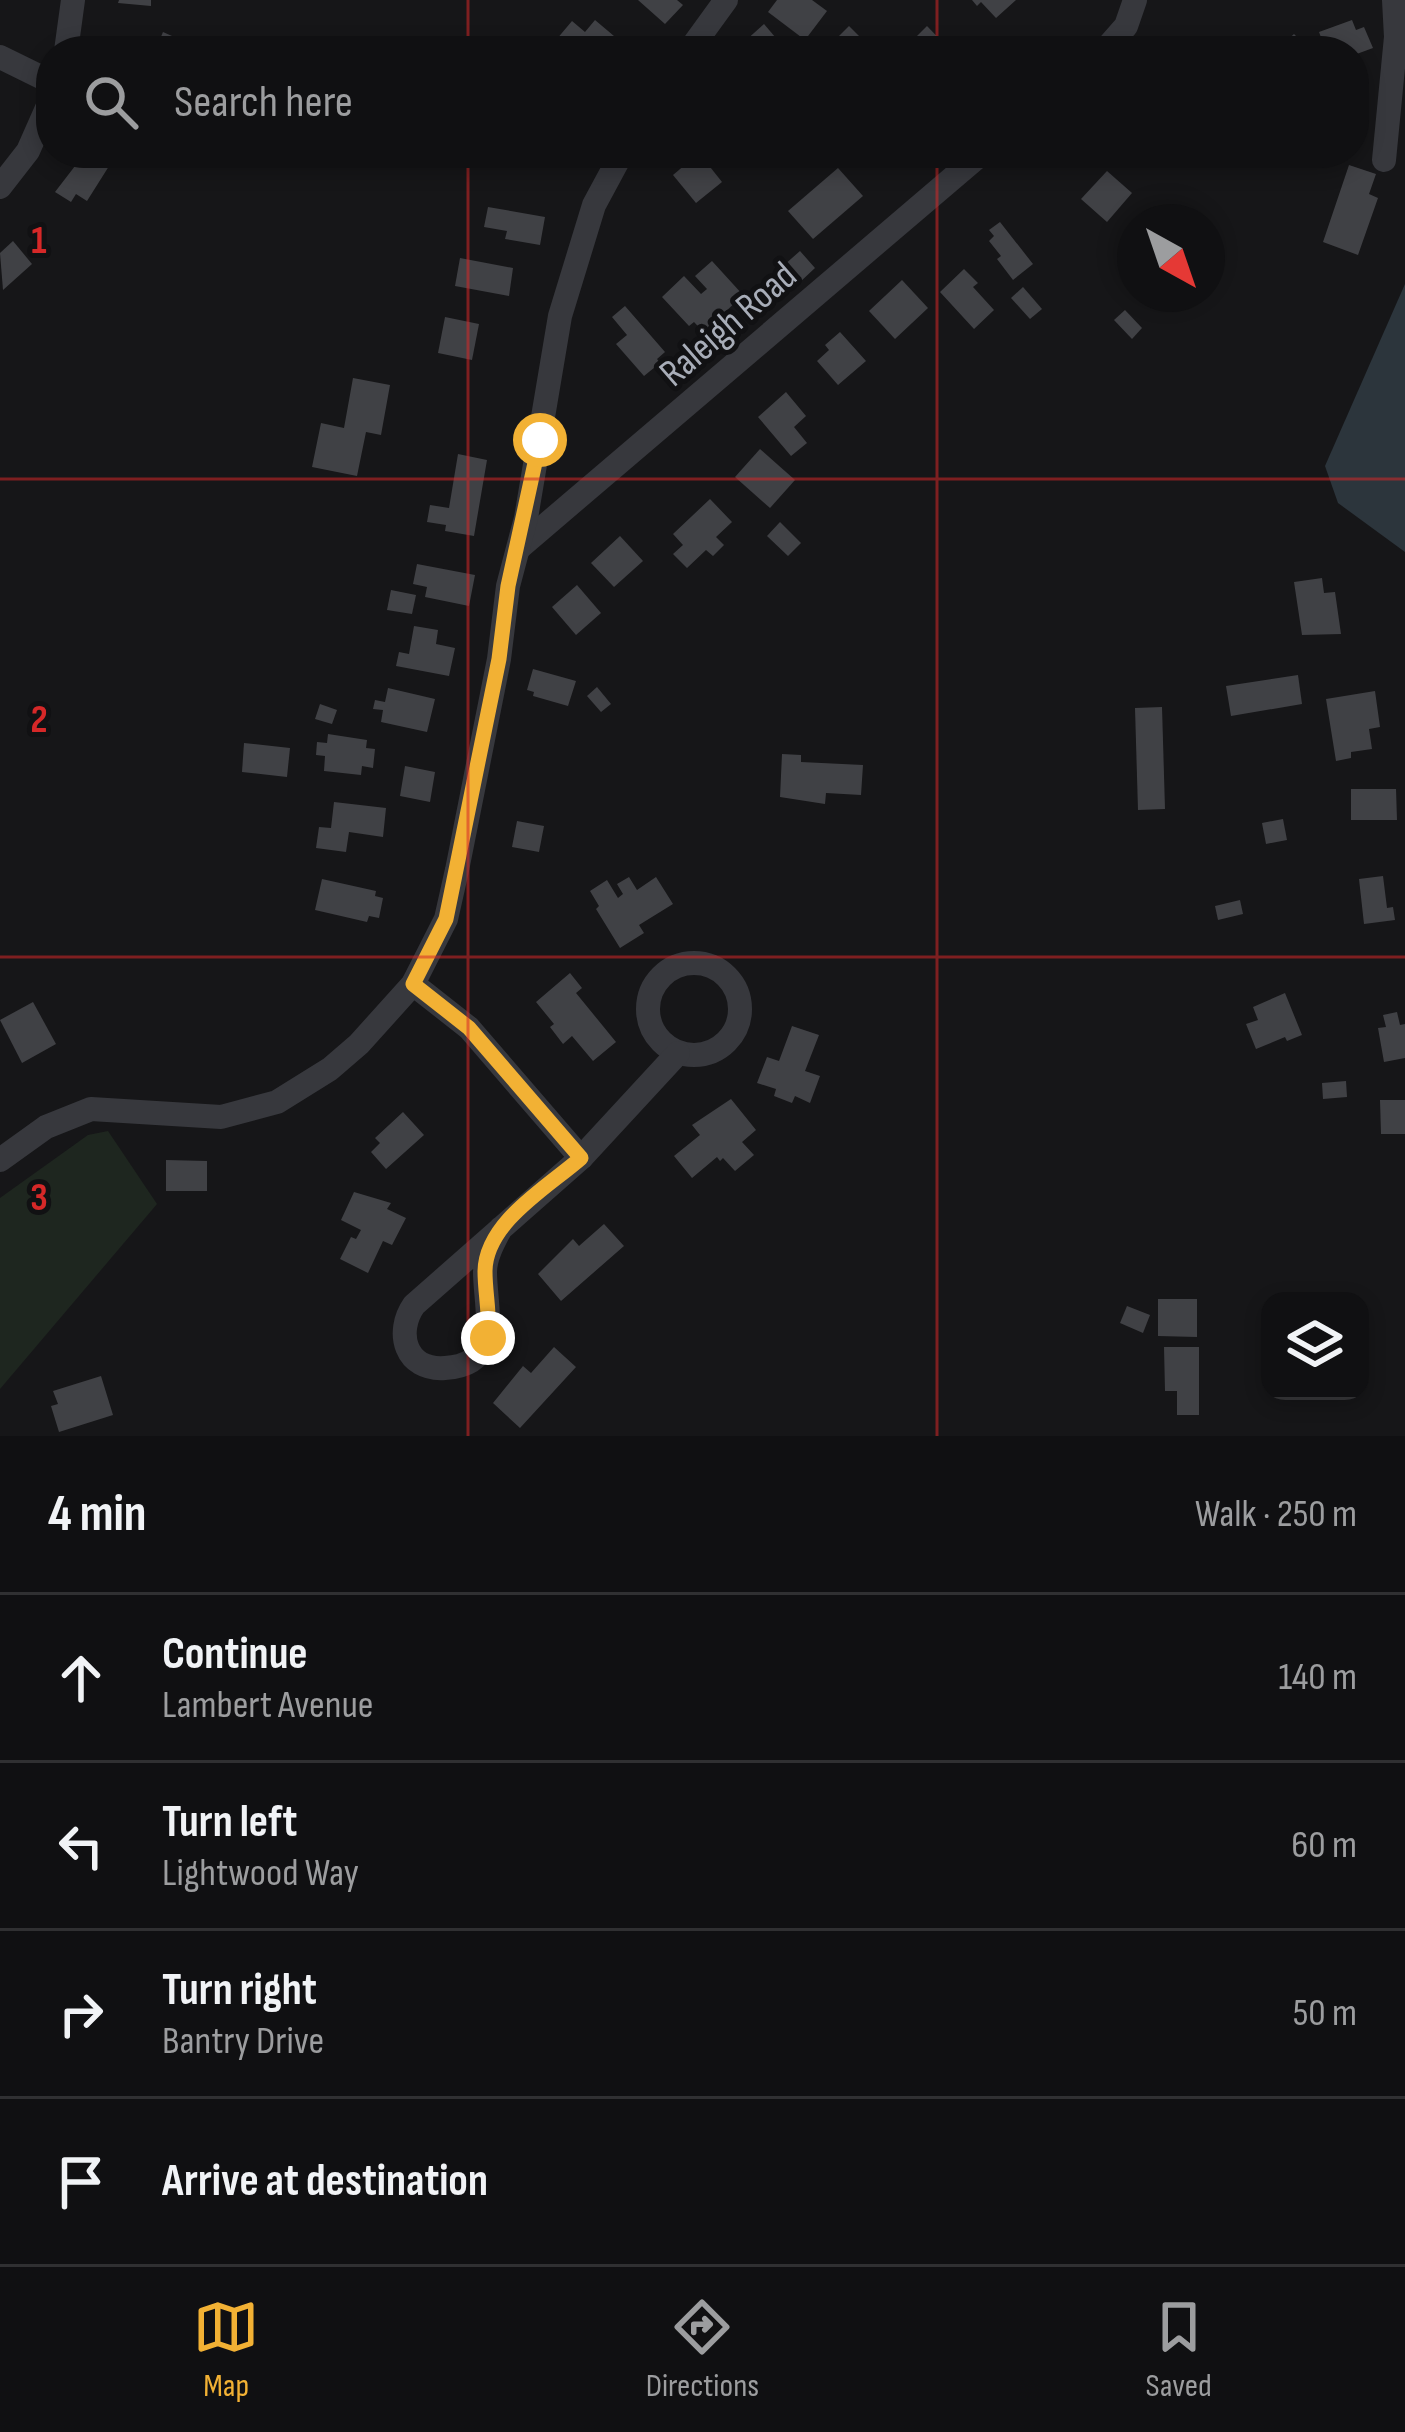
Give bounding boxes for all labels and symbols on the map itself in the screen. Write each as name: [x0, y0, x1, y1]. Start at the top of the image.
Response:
north arrow: [1117, 204, 1225, 312]
text: 1: [31, 218, 47, 265]
street label: Raleigh Road: [651, 253, 807, 397]
route start: [513, 413, 567, 467]
text: 2: [30, 697, 48, 744]
text: 3: [30, 1175, 48, 1222]
route end: [461, 1311, 515, 1365]

